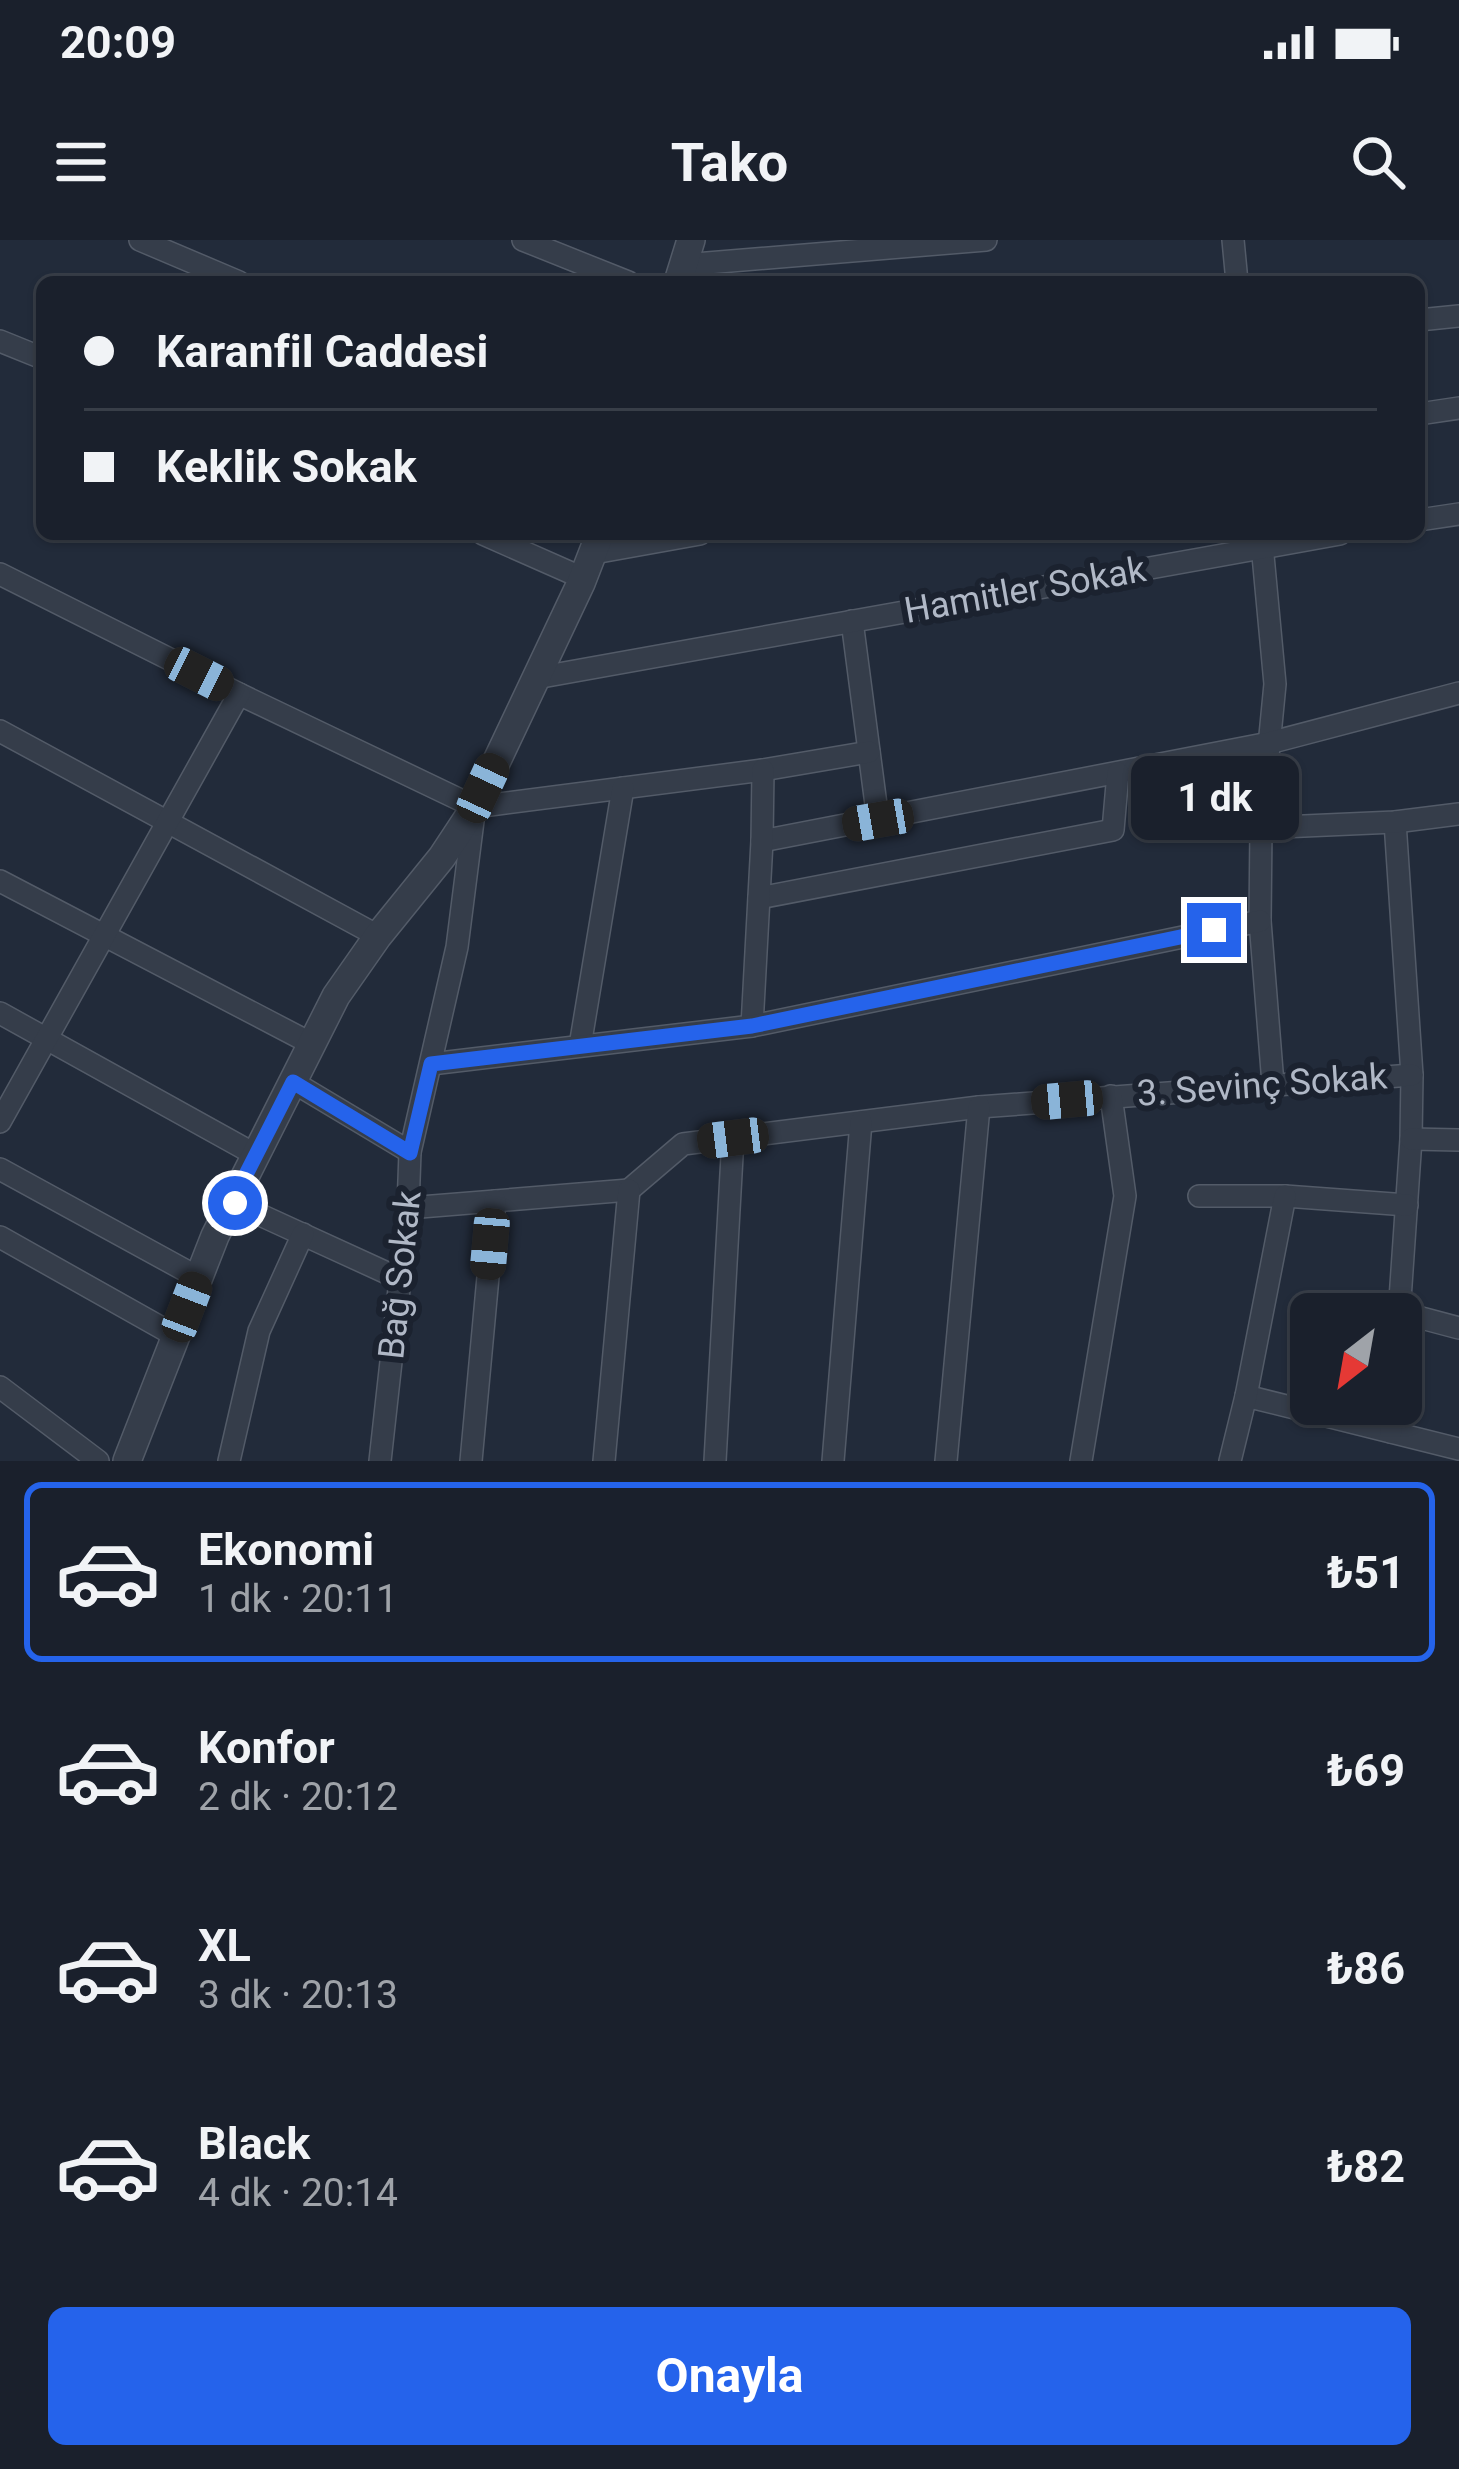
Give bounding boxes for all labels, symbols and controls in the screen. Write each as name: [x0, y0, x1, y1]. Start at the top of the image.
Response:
text: 20:09: [60, 16, 176, 69]
icon: menu: [48, 129, 114, 195]
icon: search: [1345, 129, 1411, 195]
text: Tako: [671, 131, 788, 194]
text: Karanfil Caddesi: [156, 325, 488, 378]
text: Keklik Sokak: [156, 440, 417, 493]
street label: Hamitler Sokak: [901, 548, 1150, 632]
car: [159, 642, 239, 706]
car: [451, 748, 515, 828]
callout: 1 dk: [1130, 756, 1298, 840]
text: 1 dk: [1178, 775, 1252, 821]
car: [839, 796, 917, 844]
route end: [1187, 903, 1241, 957]
street label: 3. Sevinç Sokak: [1135, 1055, 1389, 1115]
car: [1030, 1079, 1104, 1121]
car: [695, 1116, 771, 1160]
route start: [208, 1176, 262, 1230]
street label: Bağ Sokak: [370, 1188, 430, 1361]
car: [469, 1207, 511, 1281]
car: [157, 1267, 217, 1347]
north arrow: [1290, 1293, 1422, 1425]
map controls: [1290, 1293, 1422, 1425]
icon: car: [54, 1518, 162, 1626]
text: Ekonomi: [198, 1523, 374, 1576]
text: ₺51: [1327, 1546, 1405, 1599]
text: 1 dk · 20:11: [198, 1576, 398, 1622]
icon: car: [54, 1716, 162, 1824]
text: Konfor: [198, 1721, 335, 1774]
text: ₺69: [1327, 1744, 1405, 1797]
text: 2 dk · 20:12: [198, 1774, 398, 1820]
icon: car: [54, 1914, 162, 2022]
text: XL: [198, 1919, 251, 1972]
text: ₺86: [1327, 1942, 1405, 1995]
text: 3 dk · 20:13: [198, 1972, 398, 2018]
icon: car: [54, 2112, 162, 2220]
text: Black: [198, 2117, 310, 2170]
text: ₺82: [1327, 2140, 1405, 2193]
text: 4 dk · 20:14: [198, 2170, 398, 2216]
button: Onayla: [48, 2307, 1411, 2445]

